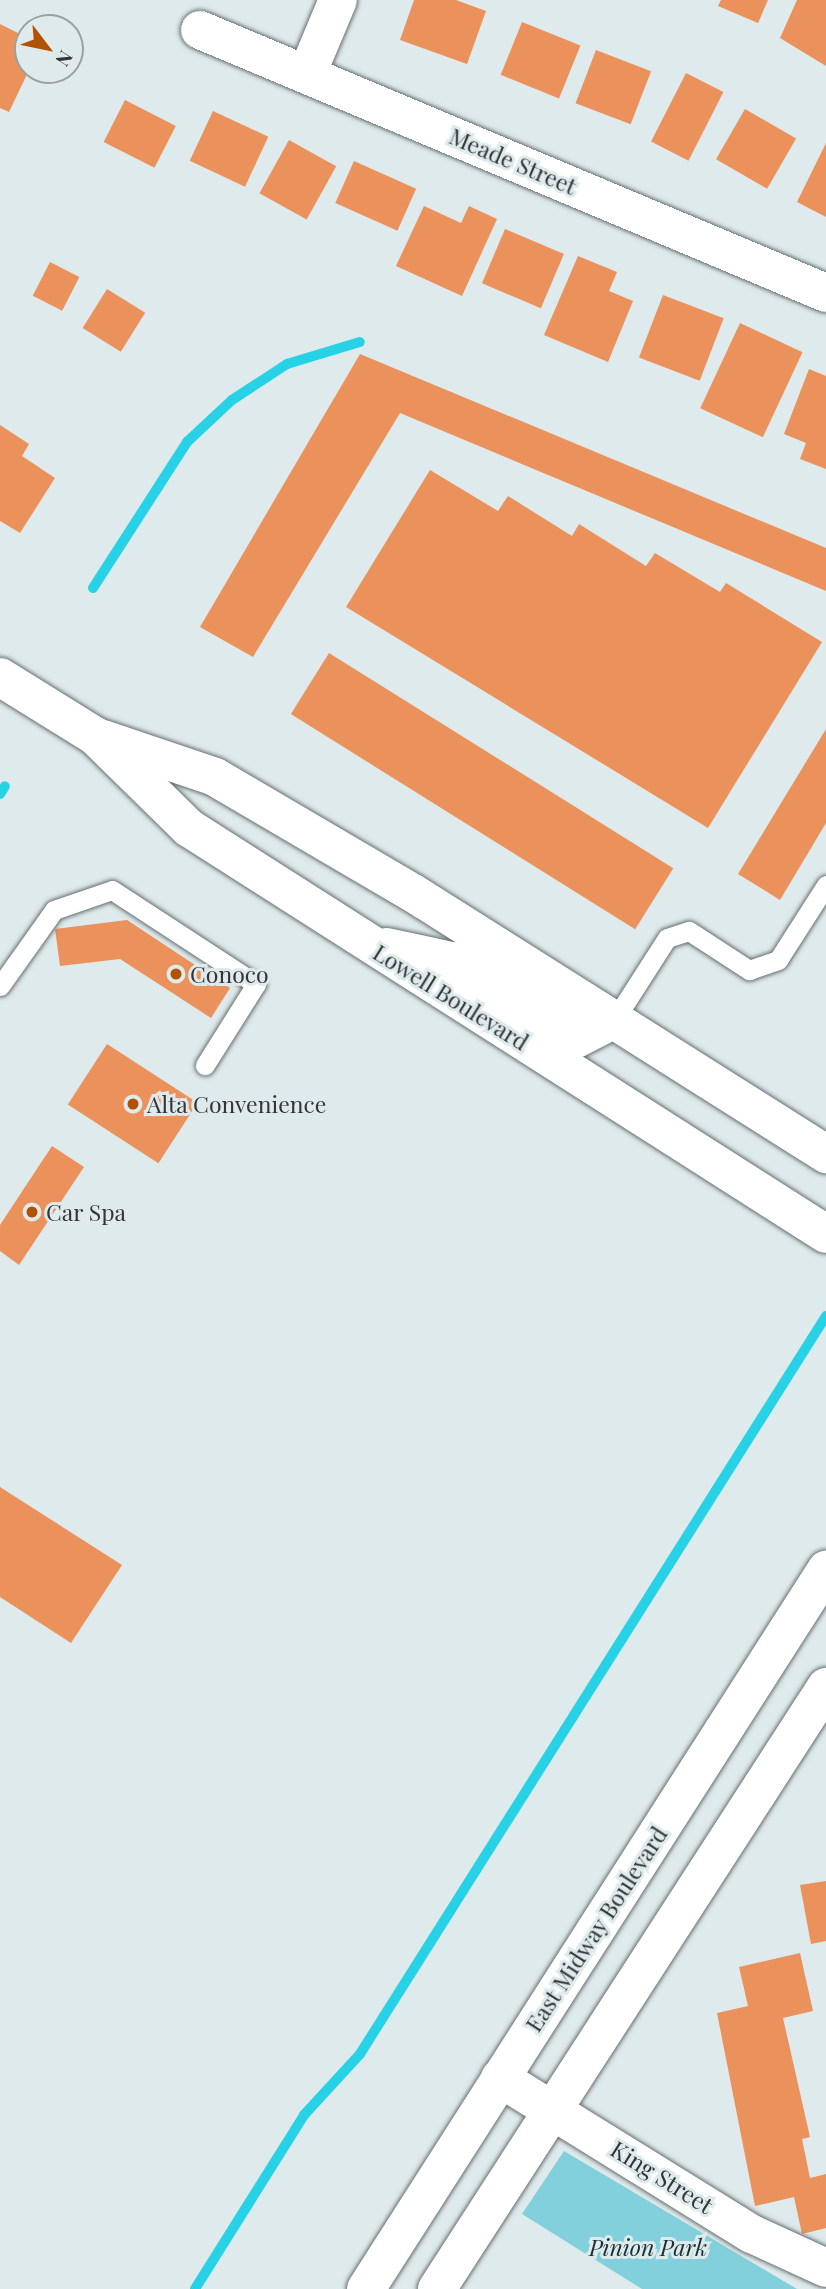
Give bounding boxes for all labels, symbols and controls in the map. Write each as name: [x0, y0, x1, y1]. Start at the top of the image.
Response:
north arrow: [14, 14, 84, 84]
text: N: [50, 46, 80, 72]
street label: Meade Street: [445, 122, 581, 200]
street label: Lowell Boulevard: [368, 938, 534, 1056]
place label: Conoco: [190, 960, 269, 988]
marker: Conoco: [168, 966, 184, 982]
place label: Alta Convenience: [147, 1090, 327, 1118]
marker: Alta Convenience: [125, 1096, 141, 1112]
place label: Car Spa: [46, 1198, 126, 1226]
marker: Car Spa: [24, 1204, 40, 1220]
street label: East Midway Boulevard: [519, 1821, 673, 2037]
street label: King Street: [606, 2135, 718, 2219]
park label: Pinion Park: [589, 2233, 707, 2261]

